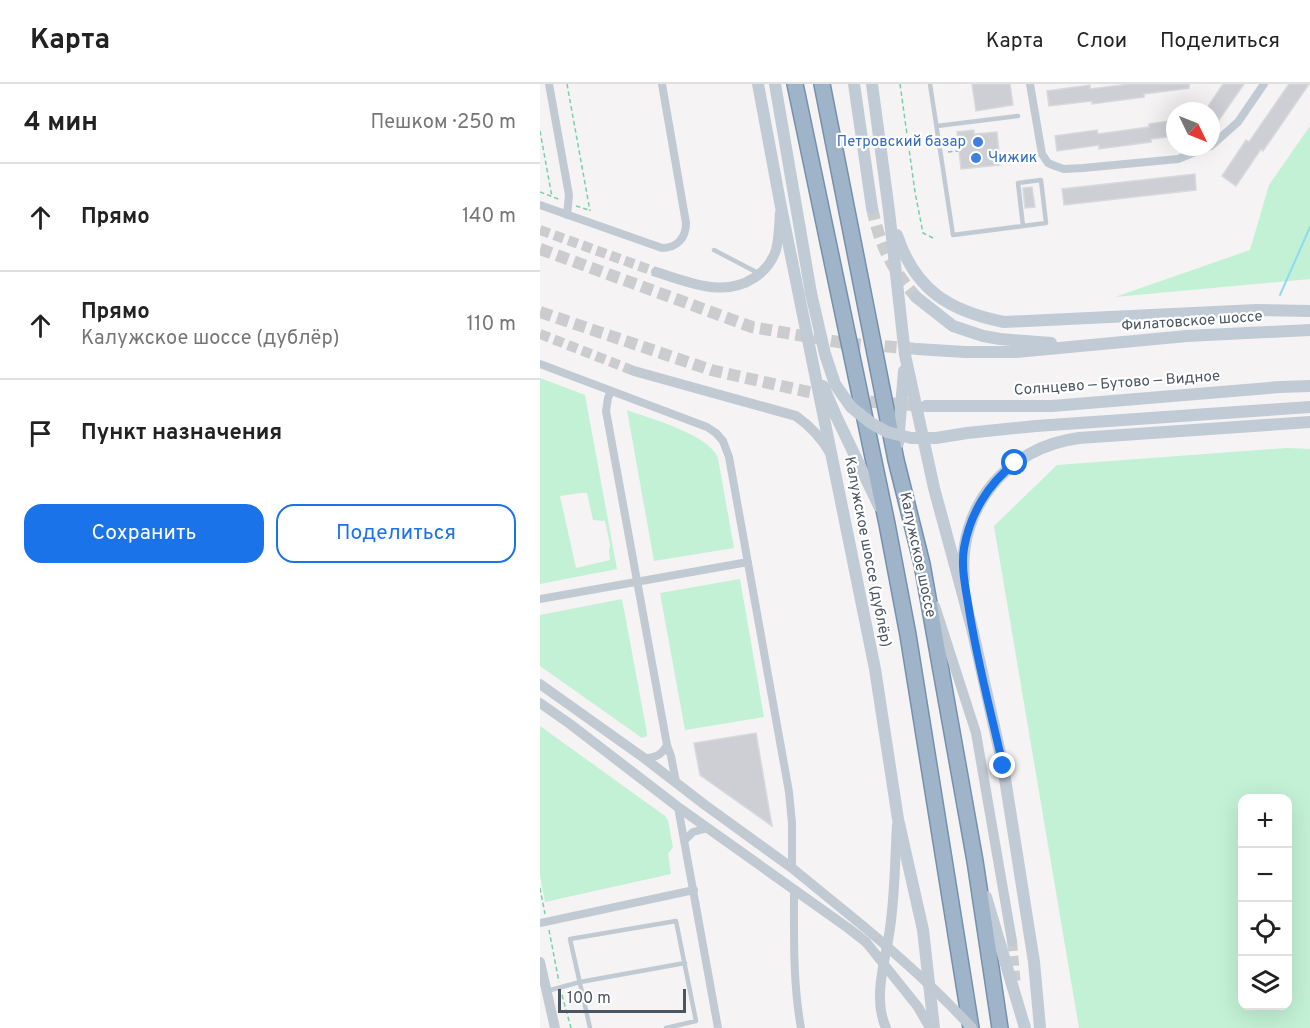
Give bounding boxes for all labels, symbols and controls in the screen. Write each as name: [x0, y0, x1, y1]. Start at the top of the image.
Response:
text: Карта: [30, 23, 110, 59]
text: Карта: [986, 28, 1043, 55]
text: Слои: [1076, 28, 1127, 55]
text: Поделиться: [1160, 28, 1280, 55]
north arrow: [1166, 102, 1220, 156]
text: 4 мин: [24, 107, 98, 140]
text: Пешком · 250 m: [370, 110, 516, 136]
place label: Петровский базар: [837, 133, 966, 152]
marker: Петровский базар: [971, 135, 985, 149]
place label: Чижик: [988, 149, 1037, 168]
marker: Чижик: [969, 151, 983, 165]
icon: ahead: [24, 201, 57, 234]
text: Прямо: [81, 204, 150, 231]
text: 140 m: [462, 204, 516, 230]
text: Прямо: [81, 299, 150, 326]
street label: Филатовское шоссе: [1121, 308, 1263, 336]
icon: ahead: [24, 309, 57, 342]
text: 110 m: [467, 312, 516, 338]
text: Калужское шоссе (дублёр): [81, 326, 340, 352]
street label: Солнцево — Бутово — Видное: [1013, 367, 1221, 401]
icon: arrive: [24, 417, 57, 450]
text: Пункт назначения: [81, 420, 282, 447]
route start: [1001, 449, 1027, 475]
street label: Калужское шоссе (дублёр): [839, 455, 895, 649]
street label: Калужское шоссе: [894, 490, 940, 620]
button: Сохранить: [24, 504, 264, 563]
button: Поделиться: [276, 504, 516, 563]
route end: [989, 752, 1015, 778]
map controls: [1238, 794, 1292, 1010]
button: +: [1238, 794, 1292, 848]
button: −: [1238, 848, 1292, 902]
button: locate: [1238, 902, 1292, 956]
button: layers: [1238, 956, 1292, 1010]
scale bar: [558, 986, 686, 1014]
text: 100 m: [567, 989, 611, 1009]

